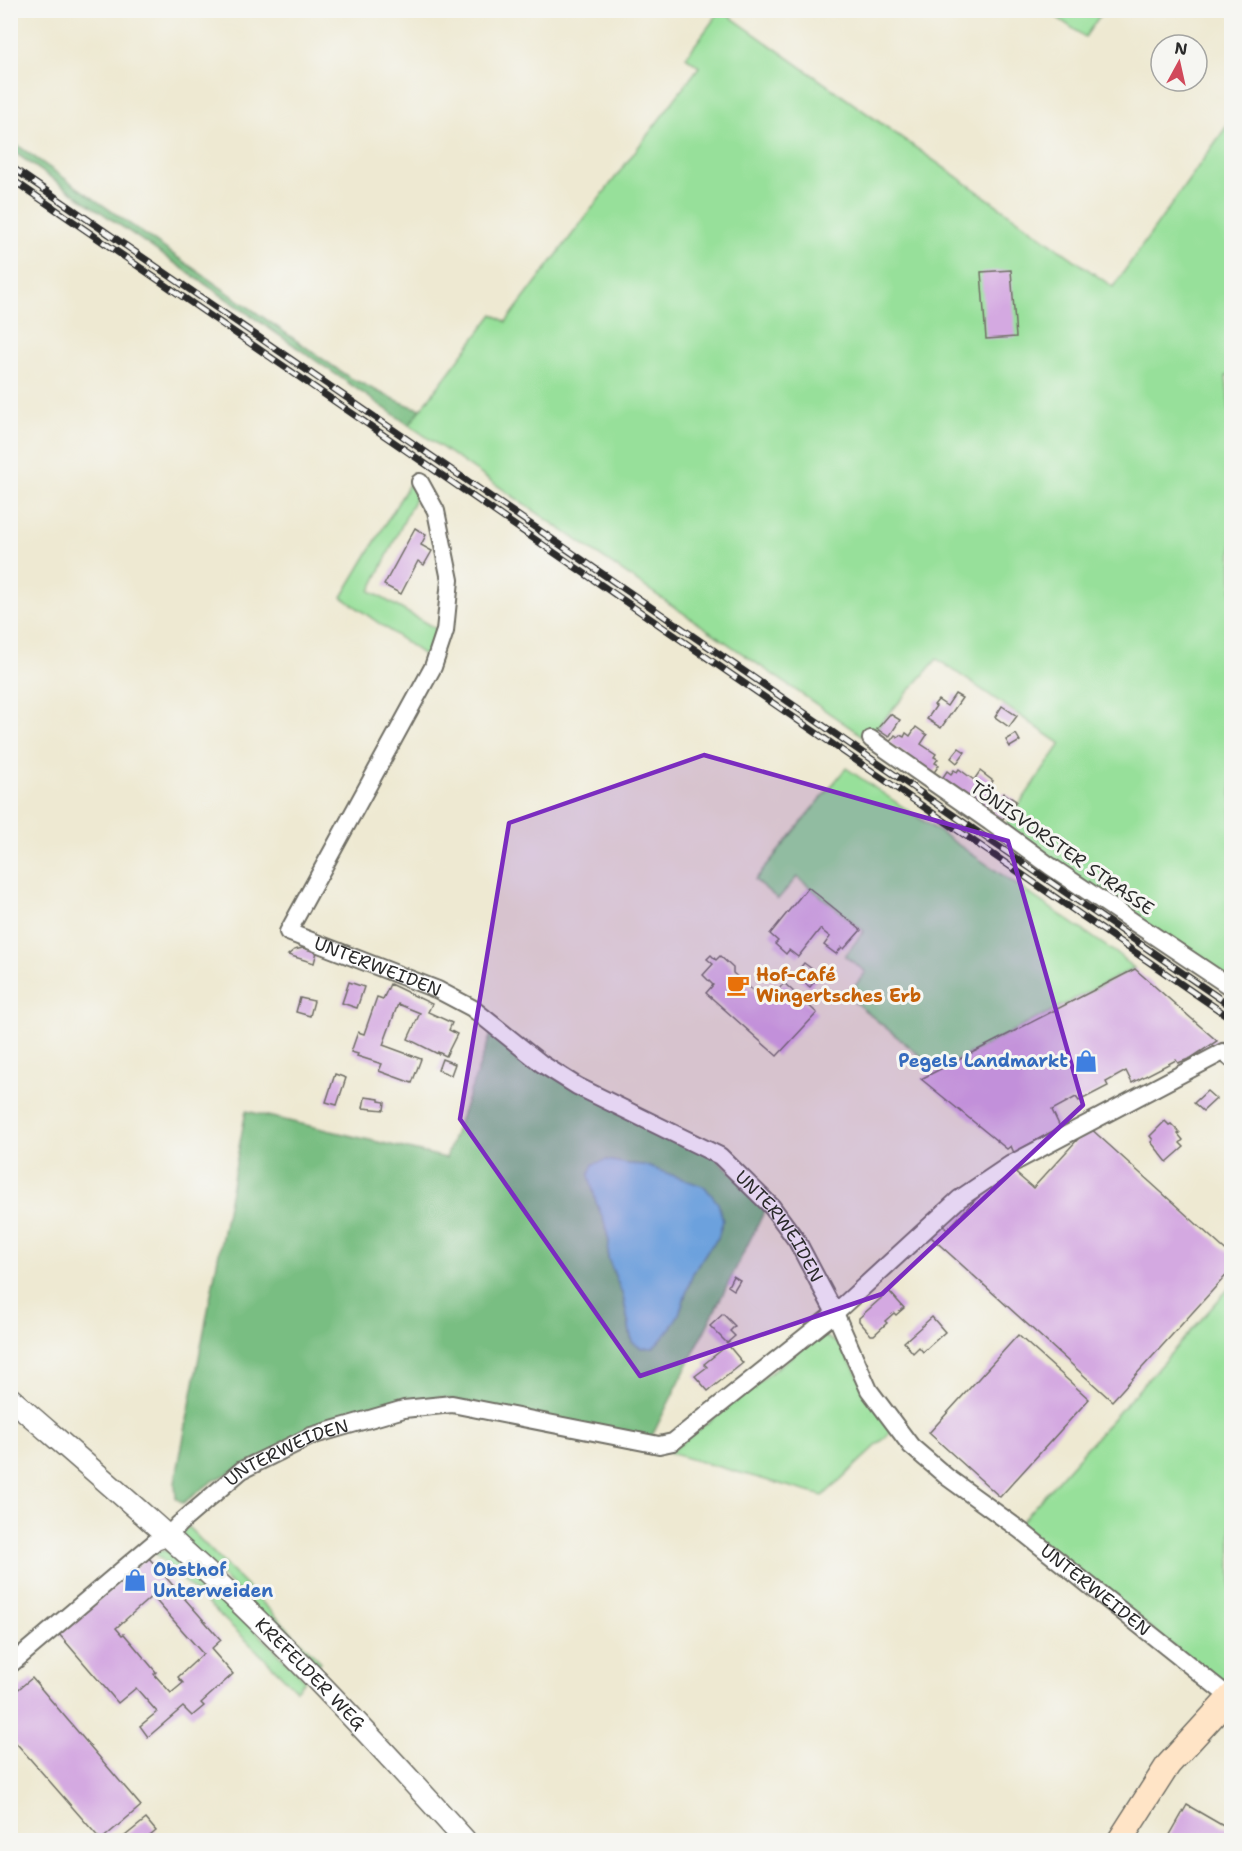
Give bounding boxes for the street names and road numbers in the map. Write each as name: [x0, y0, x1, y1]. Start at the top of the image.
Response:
street label: TÖNISVORSTER STRASSE: [965, 775, 1159, 921]
street label: UNTERWEIDEN: [311, 931, 445, 1002]
street label: UNTERWEIDEN: [730, 1165, 829, 1286]
street label: UNTERWEIDEN: [220, 1414, 351, 1492]
street label: UNTERWEIDEN: [1035, 1539, 1156, 1641]
street label: KREFELDER WEG: [250, 1612, 371, 1736]

